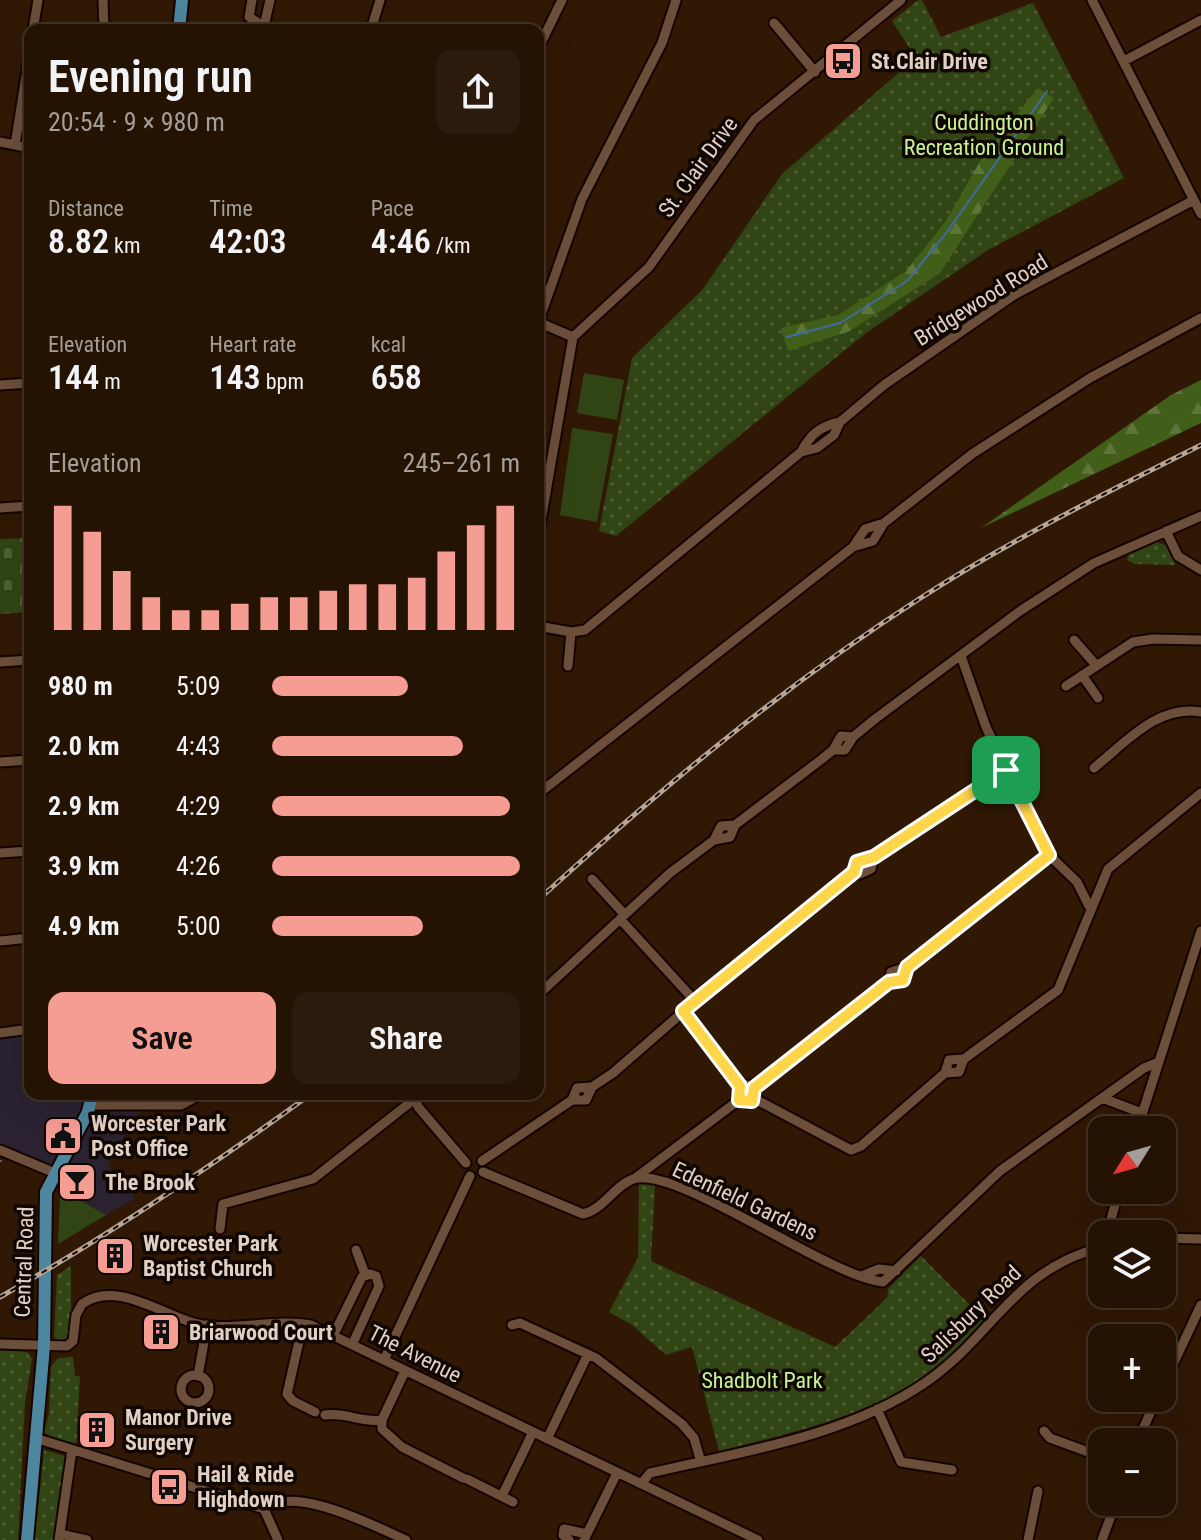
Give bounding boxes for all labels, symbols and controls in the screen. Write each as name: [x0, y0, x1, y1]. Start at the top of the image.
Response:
bus stop icon: St.Clair Drive: [822, 40, 864, 82]
place label: St.Clair Drive: [871, 49, 988, 74]
button: share: [436, 50, 520, 134]
text: Evening run: [48, 51, 253, 103]
text: 20:54 · 9 × 980 m: [48, 107, 225, 137]
park label: Cuddington Recreation Ground: [904, 110, 1064, 160]
street label: St. Clair Drive: [653, 112, 743, 222]
text: Distance: [48, 196, 124, 221]
text: Time: [209, 196, 253, 221]
text: Pace: [371, 196, 414, 221]
text: 8.82: [48, 221, 109, 261]
text: 42:03: [209, 221, 287, 261]
text: 4:46: [371, 221, 431, 261]
text: km: [109, 233, 141, 258]
text: /km: [431, 233, 471, 258]
street label: Bridgewood Road: [910, 249, 1052, 351]
text: Elevation: [48, 332, 127, 357]
text: Heart rate: [209, 332, 296, 357]
text: kcal: [371, 332, 406, 357]
text: 144: [48, 357, 99, 397]
text: 143: [209, 357, 261, 397]
text: 658: [371, 357, 422, 397]
text: m: [99, 369, 121, 394]
text: bpm: [261, 369, 304, 394]
text: Elevation: [48, 448, 142, 478]
text: 245–261 m: [403, 448, 520, 478]
text: 980 m: [48, 671, 113, 701]
text: 5:09: [176, 671, 221, 701]
text: 2.0 km: [48, 731, 120, 761]
text: 4:43: [176, 731, 221, 761]
pin: [972, 736, 1040, 804]
icon: arrive: [984, 748, 1028, 792]
text: 2.9 km: [48, 791, 120, 821]
text: 4:29: [176, 791, 221, 821]
text: 3.9 km: [48, 851, 120, 881]
text: 4:26: [176, 851, 221, 881]
text: 4.9 km: [48, 911, 120, 941]
text: 5:00: [176, 911, 221, 941]
button: Save: [48, 992, 276, 1084]
button: Share: [292, 992, 520, 1084]
place label: Worcester Park Post Office: [91, 1111, 226, 1161]
public building icon: Worcester Park Post Office: [42, 1115, 84, 1157]
north arrow: [1088, 1116, 1176, 1204]
map controls: [1088, 1116, 1176, 1516]
street label: Edenfield Gardens: [669, 1157, 821, 1245]
bar icon: The Brook: [56, 1161, 98, 1203]
place label: The Brook: [105, 1170, 195, 1195]
street label: Central Road: [10, 1206, 38, 1318]
button: layers: [1088, 1220, 1176, 1308]
place label: Worcester Park Baptist Church: [143, 1231, 278, 1281]
building icon: Worcester Park Baptist Church: [94, 1235, 136, 1277]
street label: Salisbury Road: [916, 1260, 1026, 1368]
building icon: Briarwood Court: [140, 1311, 182, 1353]
place label: Briarwood Court: [189, 1320, 333, 1345]
street label: The Avenue: [364, 1320, 466, 1388]
button: +: [1088, 1324, 1176, 1412]
park label: Shadbolt Park: [701, 1368, 823, 1393]
place label: Manor Drive Surgery: [125, 1405, 232, 1455]
building icon: Manor Drive Surgery: [76, 1409, 118, 1451]
button: −: [1088, 1428, 1176, 1516]
place label: Hail & Ride Highdown: [197, 1462, 294, 1512]
bus stop icon: Hail & Ride Highdown: [148, 1466, 190, 1508]

